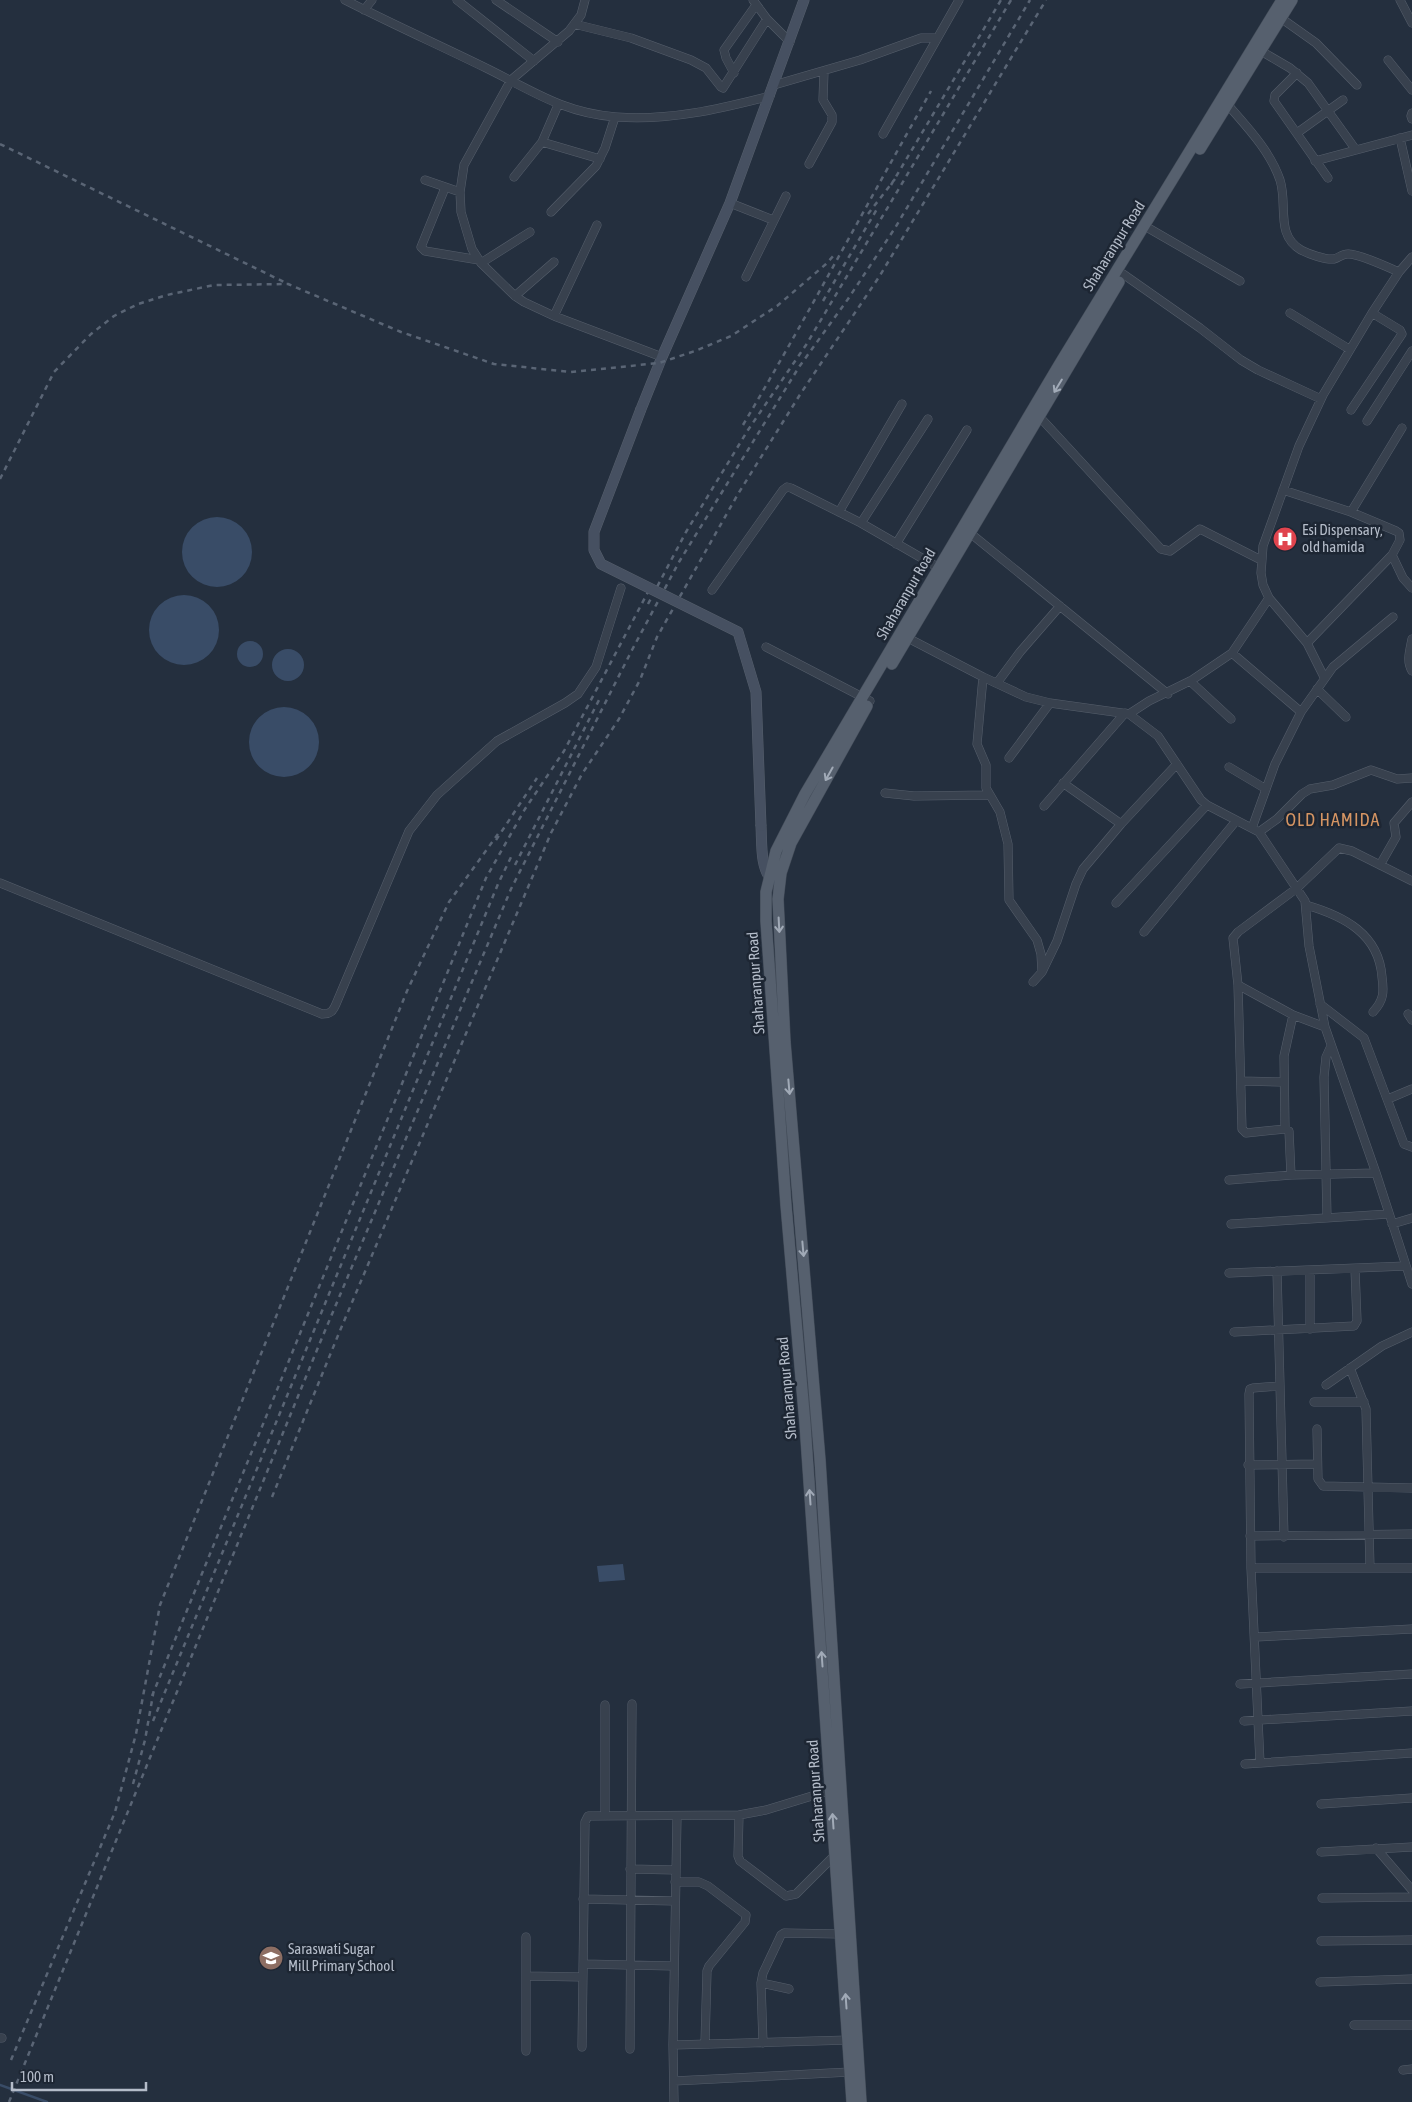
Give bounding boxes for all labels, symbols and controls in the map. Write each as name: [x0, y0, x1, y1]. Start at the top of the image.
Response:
street label: Shaharanpur Road: [1079, 198, 1148, 294]
one-way arrow: [1052, 378, 1062, 392]
place label: Esi Dispensary, old hamida: [1302, 521, 1383, 555]
hospital icon: Esi Dispensary, old hamida: [1272, 526, 1298, 552]
street label: Shaharanpur Road: [873, 545, 939, 642]
one-way arrow: [824, 766, 834, 781]
district label: OLD HAMIDA: [1286, 809, 1380, 830]
one-way arrow: [774, 916, 784, 933]
street label: Shaharanpur Road: [743, 931, 768, 1035]
one-way arrow: [784, 1079, 794, 1095]
one-way arrow: [798, 1241, 807, 1257]
street label: Shaharanpur Road: [774, 1336, 799, 1440]
one-way arrow: [806, 1490, 815, 1506]
one-way arrow: [817, 1652, 826, 1668]
street label: Shaharanpur Road: [803, 1739, 828, 1843]
one-way arrow: [828, 1814, 837, 1830]
place label: Saraswati Sugar Mill Primary School: [288, 1940, 394, 1974]
school or university icon: Saraswati Sugar Mill Primary School: [258, 1945, 284, 1971]
one-way arrow: [841, 1993, 850, 2009]
scale bar: [12, 2060, 146, 2092]
text: 100 m: [20, 2068, 54, 2085]

